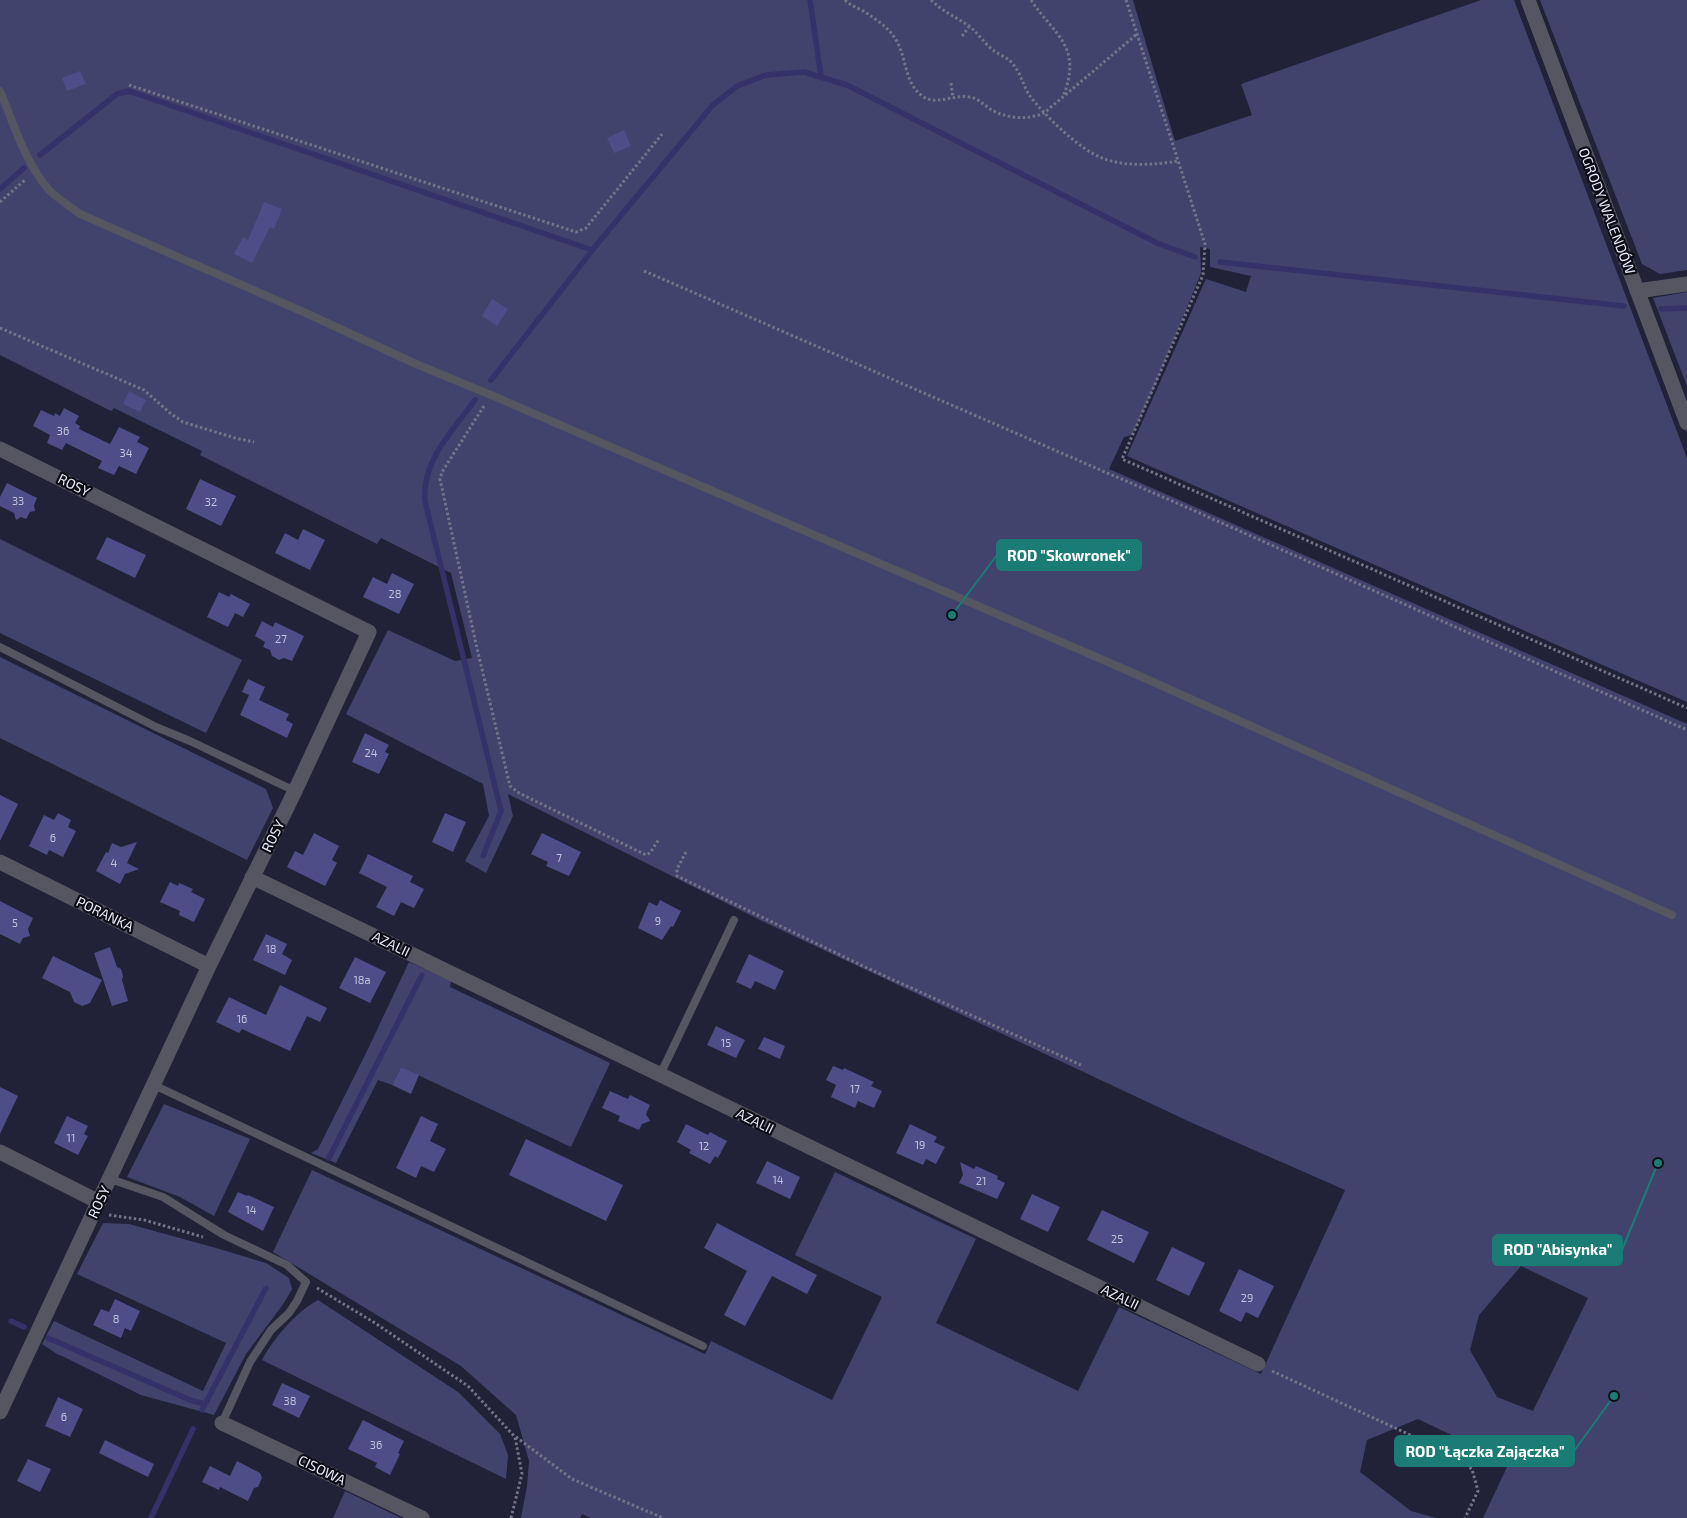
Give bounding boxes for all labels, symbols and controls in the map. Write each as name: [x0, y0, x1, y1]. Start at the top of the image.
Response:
street label: OGRODY WALENDÓW: [1575, 145, 1639, 277]
house number: 36: [57, 424, 69, 437]
house number: 34: [120, 446, 133, 459]
street label: ROSY: [55, 470, 93, 500]
house number: 33: [12, 494, 24, 507]
house number: 32: [205, 495, 217, 508]
callout: ROD "Skowronek": [997, 540, 1141, 570]
text: ROD "Skowronek": [1007, 546, 1131, 564]
house number: 28: [389, 587, 401, 600]
house number: 27: [275, 632, 287, 645]
house number: 24: [365, 746, 378, 759]
street label: ROSY: [258, 817, 288, 855]
house number: 6: [50, 831, 56, 844]
house number: 7: [556, 851, 562, 864]
house number: 4: [111, 856, 118, 869]
street label: PORANKA: [74, 892, 137, 935]
house number: 9: [655, 914, 661, 927]
house number: 5: [12, 916, 18, 929]
street label: AZALII: [370, 927, 413, 960]
house number: 18: [265, 942, 277, 955]
house number: 18a: [353, 973, 371, 986]
house number: 16: [237, 1012, 247, 1025]
house number: 15: [721, 1036, 731, 1049]
house number: 17: [850, 1082, 860, 1095]
street label: AZALII: [734, 1104, 777, 1137]
house number: 11: [67, 1131, 75, 1144]
house number: 19: [915, 1138, 925, 1151]
house number: 12: [699, 1139, 709, 1152]
house number: 14: [772, 1173, 784, 1186]
house number: 21: [976, 1174, 986, 1187]
street label: ROSY: [84, 1183, 113, 1221]
house number: 14: [245, 1203, 257, 1216]
house number: 25: [1111, 1232, 1123, 1245]
callout: ROD "Abisynka": [1493, 1235, 1622, 1265]
text: ROD "Abisynka": [1504, 1240, 1612, 1259]
street label: AZALII: [1099, 1280, 1142, 1313]
house number: 29: [1241, 1291, 1253, 1304]
house number: 8: [113, 1312, 119, 1325]
house number: 38: [284, 1394, 296, 1407]
house number: 6: [61, 1410, 67, 1423]
callout: ROD "Łączka Zajączka": [1395, 1436, 1574, 1466]
house number: 36: [370, 1438, 382, 1451]
text: ROD "Łączka Zajączka": [1405, 1442, 1565, 1460]
street label: CISOWA: [296, 1451, 349, 1488]

